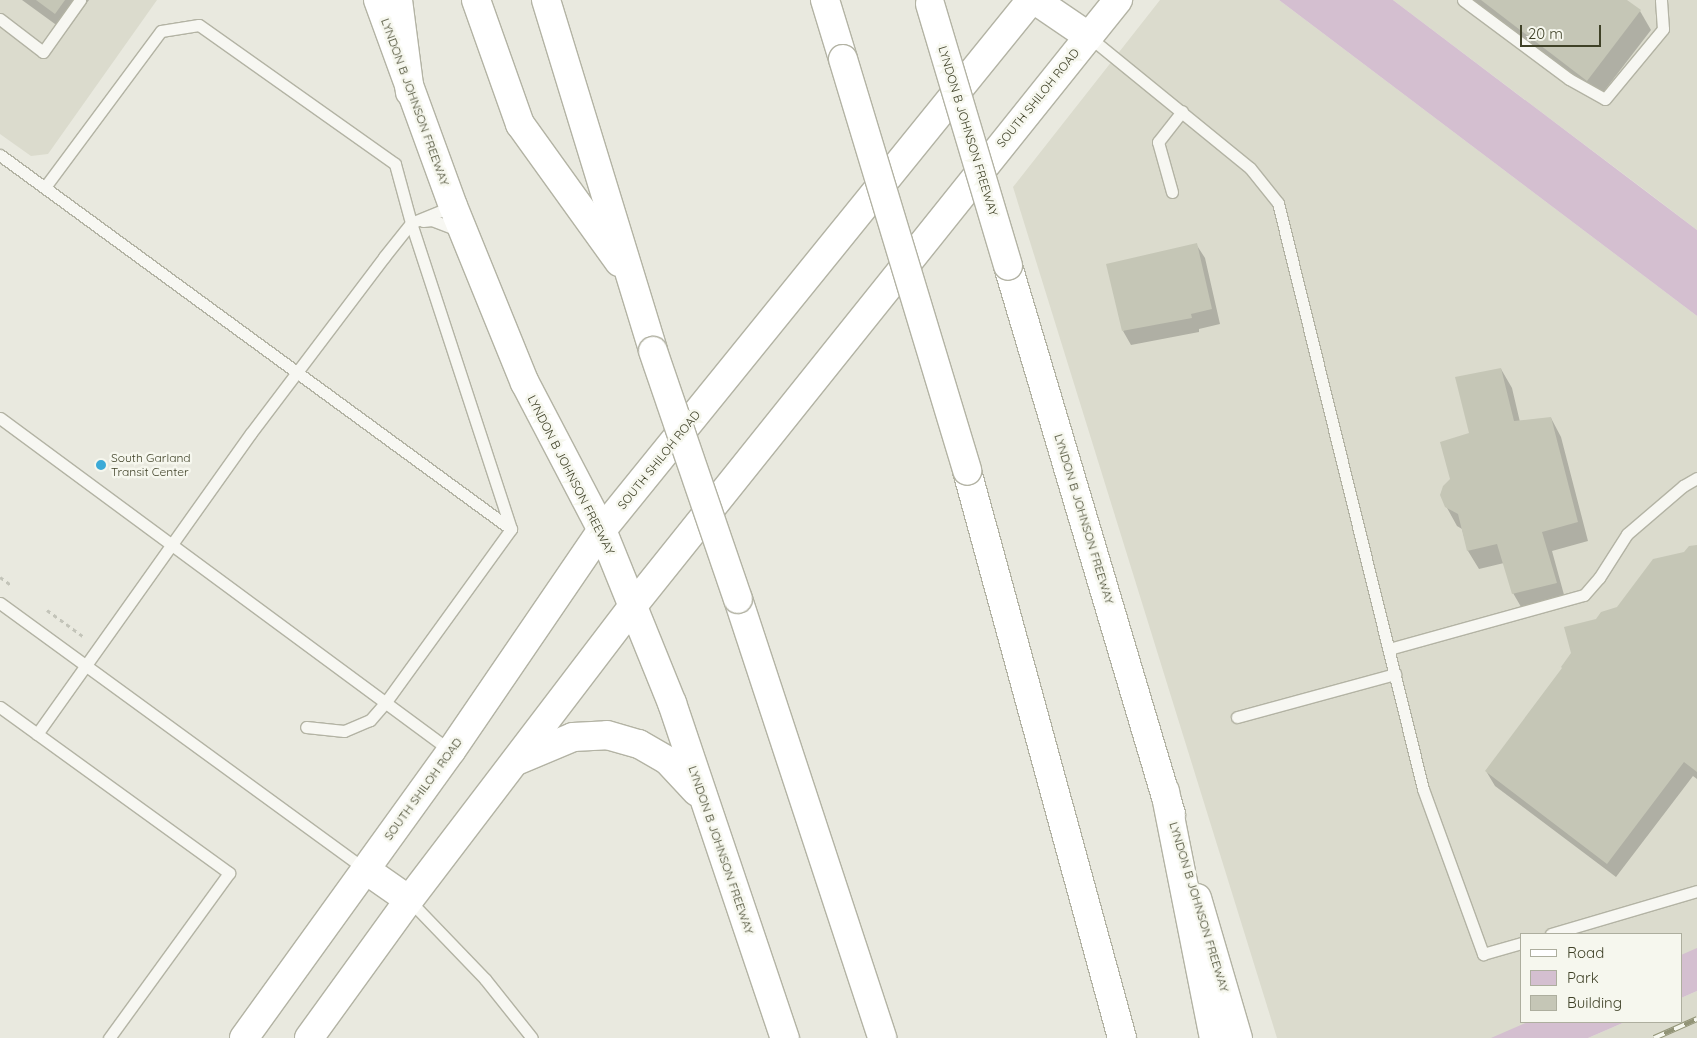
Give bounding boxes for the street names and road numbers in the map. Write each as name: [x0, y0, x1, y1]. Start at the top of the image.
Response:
street label: LYNDON B JOHNSON FREEWAY: [378, 16, 452, 188]
street label: LYNDON B JOHNSON FREEWAY: [935, 44, 1001, 218]
street label: SOUTH SHILOH ROAD: [994, 46, 1082, 150]
street label: LYNDON B JOHNSON FREEWAY: [524, 393, 618, 557]
street label: SOUTH SHILOH ROAD: [615, 408, 703, 512]
street label: LYNDON B JOHNSON FREEWAY: [1051, 432, 1117, 606]
street label: SOUTH SHILOH ROAD: [381, 735, 465, 843]
street label: LYNDON B JOHNSON FREEWAY: [685, 764, 757, 936]
street label: LYNDON B JOHNSON FREEWAY: [1166, 820, 1232, 994]

